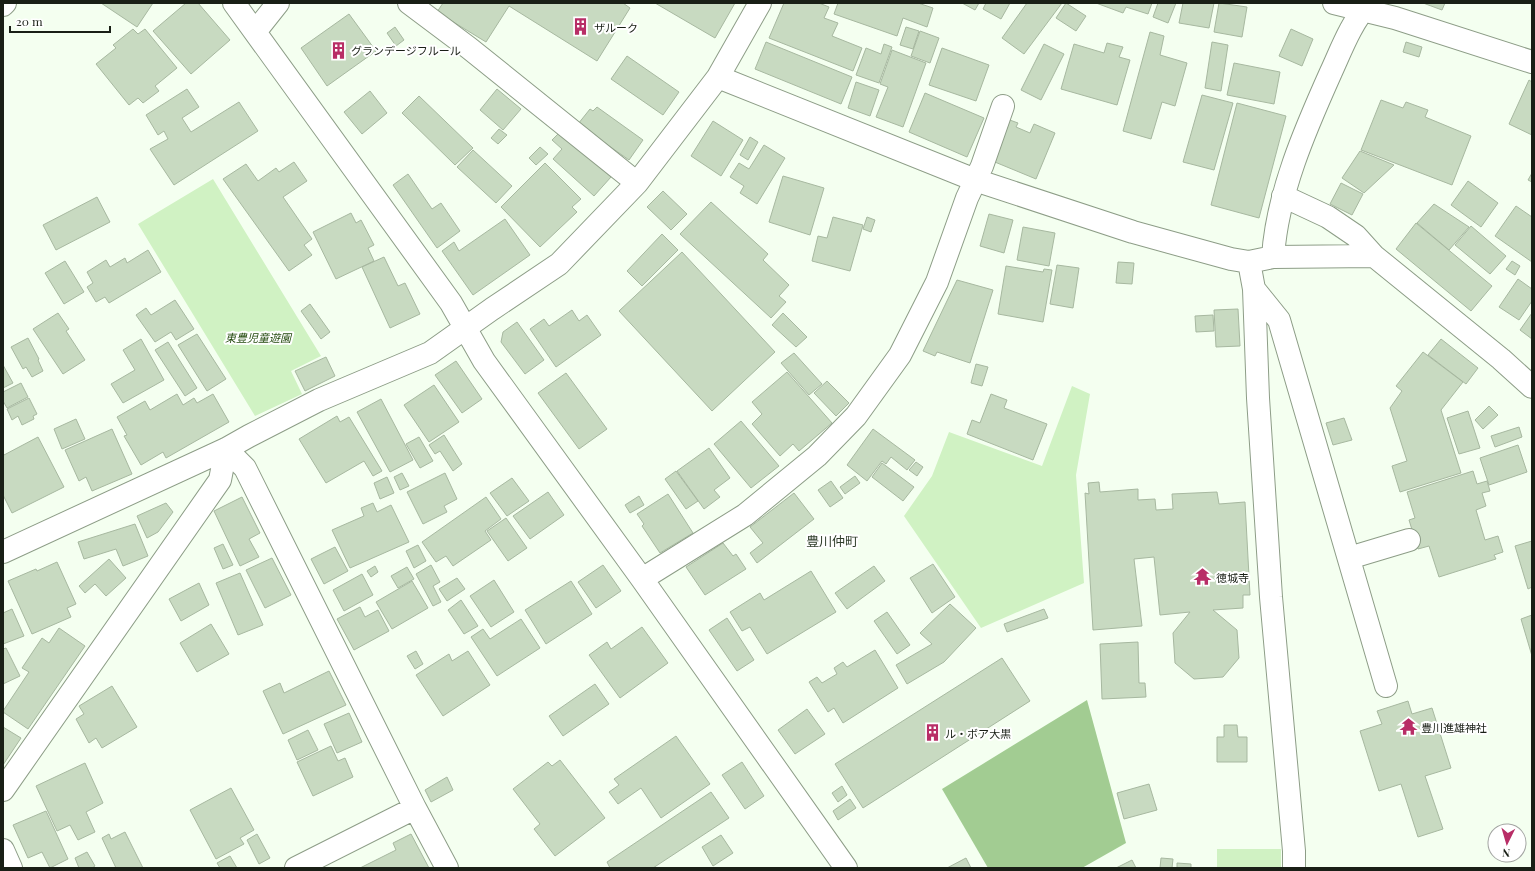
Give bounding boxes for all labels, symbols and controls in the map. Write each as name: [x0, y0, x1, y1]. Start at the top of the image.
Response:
scale bar: [10, 8, 110, 34]
text: 20 m: [16, 13, 43, 29]
building icon: ザルーク: [571, 17, 591, 37]
place label: ザルーク: [594, 20, 638, 35]
building icon: グランデージフルール: [328, 40, 348, 60]
place label: グランデージフルール: [351, 43, 461, 58]
park label: 東豊児童遊園: [225, 330, 293, 345]
district label: 豊川仲町: [806, 532, 858, 549]
temple icon: 徳城寺: [1193, 567, 1213, 587]
place label: 徳城寺: [1216, 570, 1249, 585]
temple icon: 豊川進雄神社: [1398, 717, 1418, 737]
place label: 豊川進雄神社: [1421, 720, 1487, 735]
building icon: ル・ボア大黒: [922, 723, 942, 743]
place label: ル・ボア大黒: [945, 726, 1011, 741]
north arrow: [1487, 823, 1527, 863]
text: N: [1501, 846, 1511, 861]

